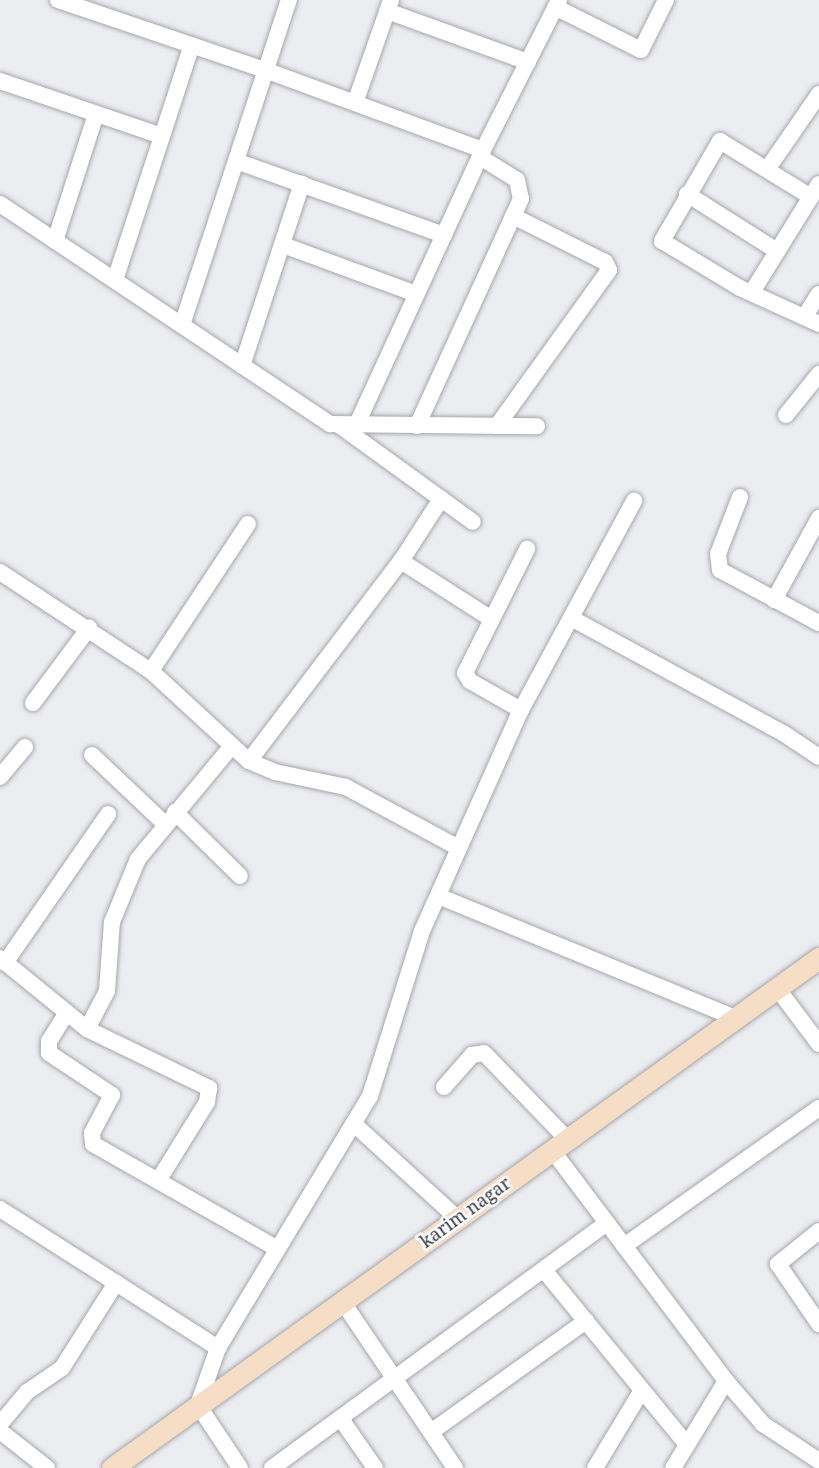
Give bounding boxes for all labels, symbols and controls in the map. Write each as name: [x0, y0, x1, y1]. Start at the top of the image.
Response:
street label: karim nagar: [416, 1172, 514, 1252]

